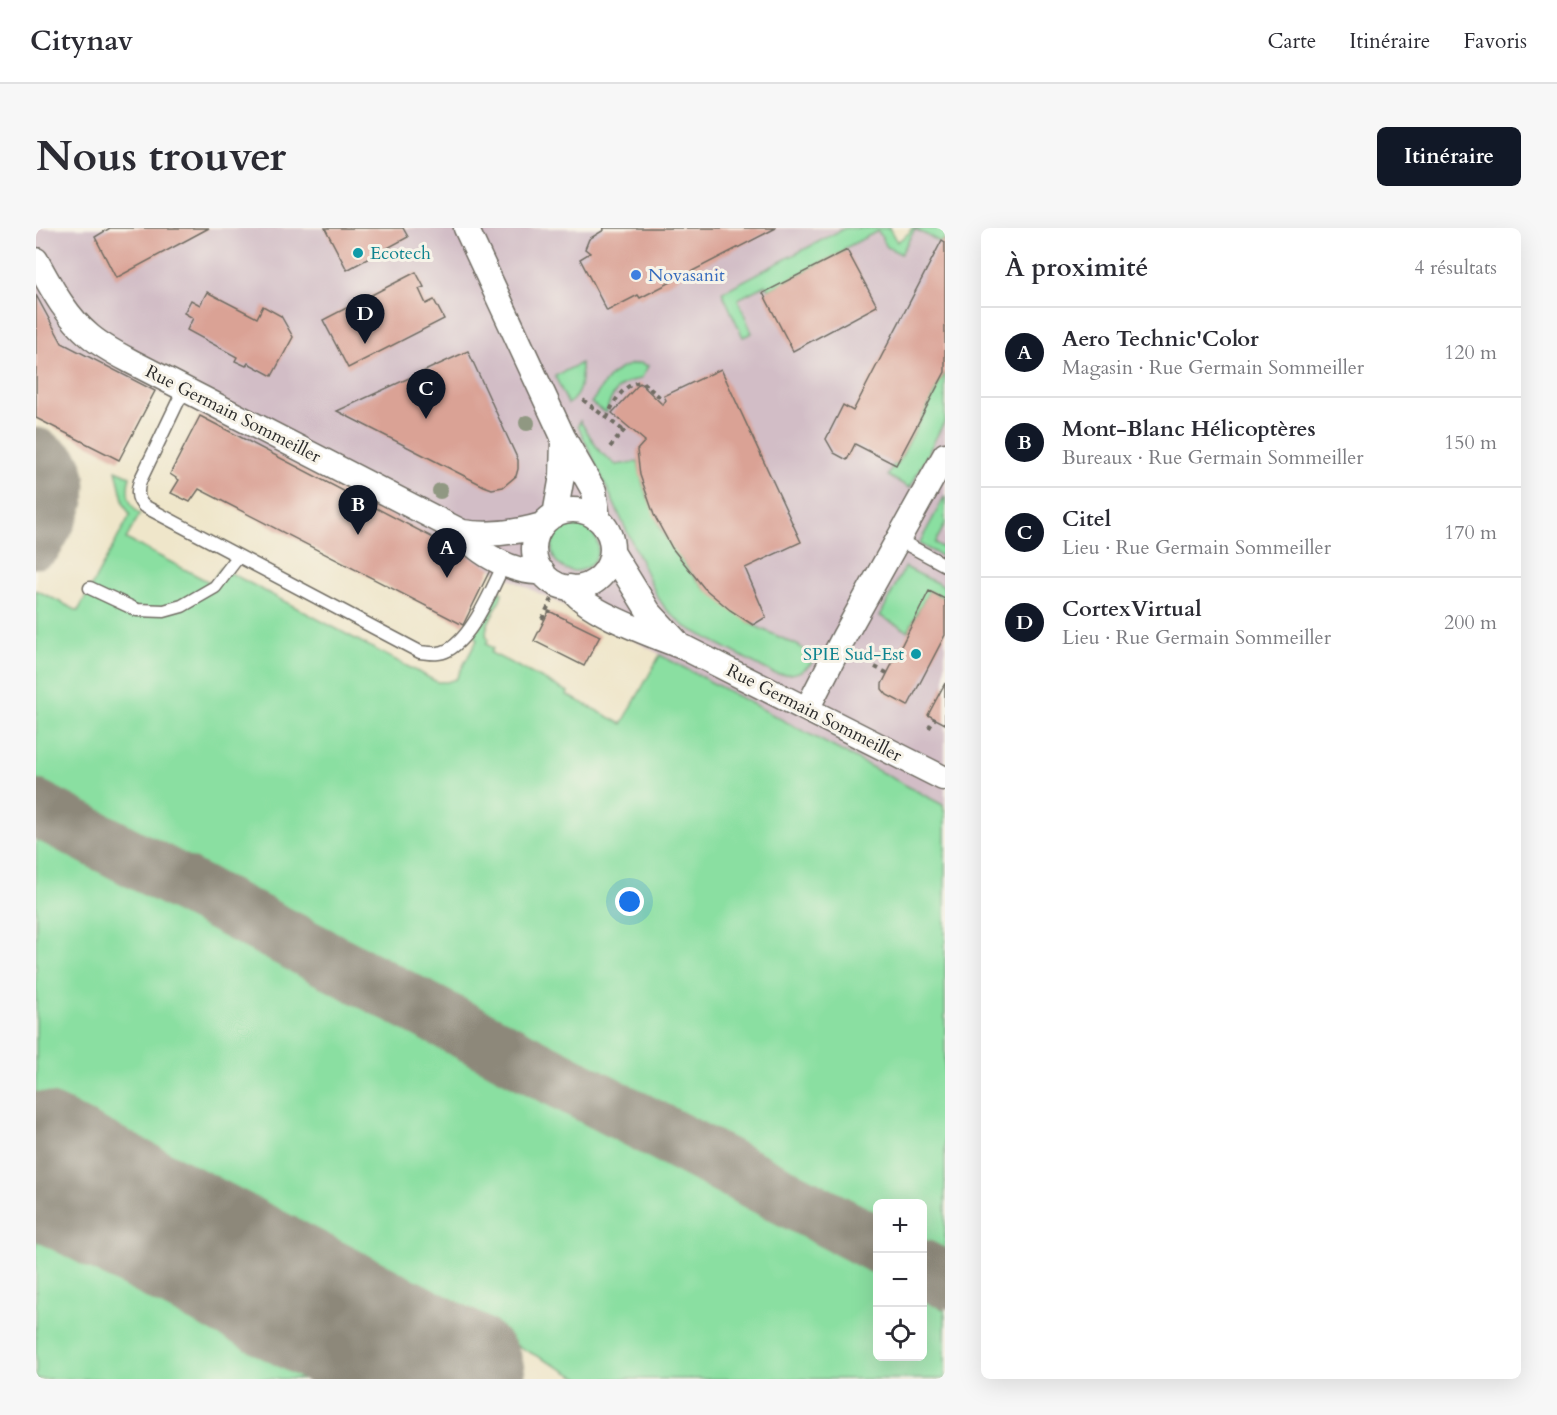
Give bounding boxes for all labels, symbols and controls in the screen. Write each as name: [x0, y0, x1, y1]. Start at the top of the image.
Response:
text: Citynav: [30, 22, 133, 60]
text: Carte: [1267, 27, 1316, 56]
text: Itinéraire: [1349, 27, 1430, 56]
text: Favoris: [1463, 27, 1527, 56]
button: Itinéraire: [1377, 127, 1521, 186]
text: Nous trouver: [36, 128, 286, 185]
place label: Ecotech: [370, 241, 431, 266]
marker: Ecotech: [351, 246, 365, 260]
text: À proximité: [1005, 250, 1148, 285]
text: 4 résultats: [1414, 254, 1497, 281]
place label: Novasanit: [648, 263, 725, 288]
marker: Novasanit: [629, 268, 643, 282]
pin: D: [346, 294, 384, 344]
text: Aero Technic'Color: [1062, 324, 1259, 354]
text: A: [1017, 339, 1032, 366]
text: 120 m: [1444, 339, 1497, 366]
text: Magasin · Rue Germain Sommeiller: [1062, 354, 1364, 381]
street label: Rue Germain Sommeiller: [141, 359, 325, 469]
pin: C: [406, 370, 446, 419]
text: Mont-Blanc Hélicoptères: [1062, 414, 1316, 444]
text: B: [1017, 429, 1032, 456]
text: 150 m: [1444, 429, 1497, 456]
text: Bureaux · Rue Germain Sommeiller: [1062, 444, 1364, 471]
pin: B: [338, 486, 378, 535]
text: Citel: [1062, 504, 1111, 534]
text: C: [1017, 519, 1032, 546]
text: 170 m: [1444, 519, 1497, 546]
pin: A: [428, 528, 466, 578]
text: Lieu · Rue Germain Sommeiller: [1062, 534, 1331, 561]
text: CortexVirtual: [1062, 594, 1202, 624]
text: D: [1016, 609, 1033, 636]
text: 200 m: [1444, 609, 1497, 636]
text: Lieu · Rue Germain Sommeiller: [1062, 624, 1331, 651]
place label: SPIE Sud-Est: [803, 642, 904, 667]
marker: SPIE Sud-Est: [909, 647, 923, 661]
street label: Rue Germain Sommeiller: [722, 658, 906, 768]
your location: [615, 887, 644, 916]
map controls: [873, 1199, 927, 1361]
button: +: [873, 1199, 927, 1253]
button: −: [873, 1253, 927, 1307]
button: locate: [873, 1307, 927, 1361]

